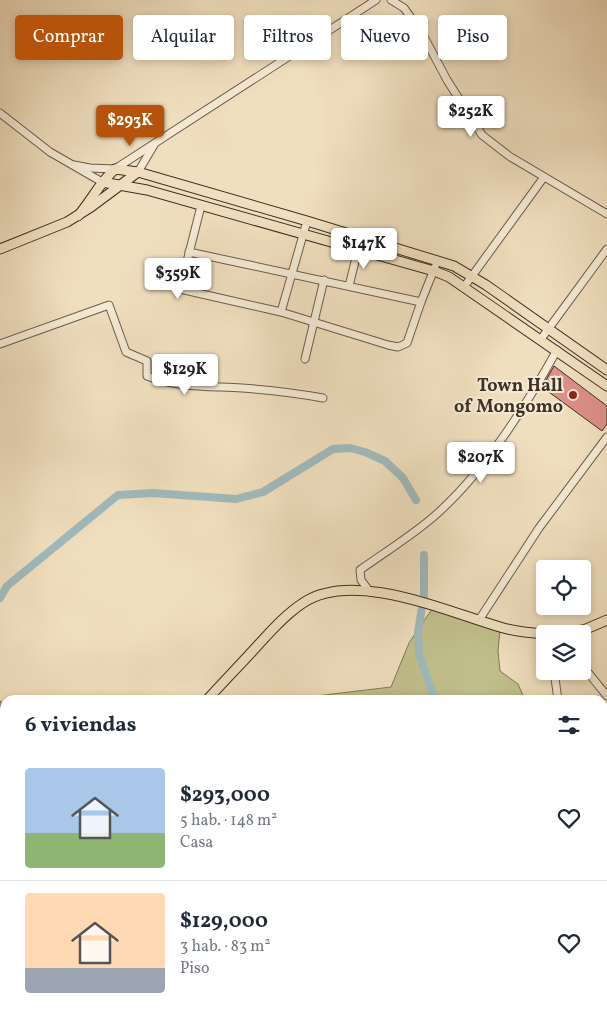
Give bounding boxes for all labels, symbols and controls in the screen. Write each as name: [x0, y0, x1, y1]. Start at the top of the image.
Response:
chip: Comprar: [15, 15, 123, 60]
chip: Alquilar: [133, 15, 234, 60]
chip: Filtros: [244, 15, 331, 60]
chip: Nuevo: [341, 15, 428, 60]
chip: Piso: [438, 15, 507, 60]
pin: $252K: [436, 96, 506, 138]
text: $252K: [449, 101, 493, 123]
pin: $293K: [95, 104, 165, 147]
text: $293K: [107, 110, 153, 132]
pin: $147K: [329, 228, 399, 270]
text: $147K: [342, 233, 386, 255]
pin: $359K: [143, 258, 213, 300]
text: $359K: [155, 263, 201, 285]
pin: $129K: [150, 354, 220, 396]
text: $129K: [163, 359, 207, 381]
place label: Town Hall of Mongomo: [454, 374, 563, 420]
marker: Town Hall of Mongomo: [567, 389, 579, 401]
pin: $207K: [446, 442, 516, 484]
text: $207K: [458, 447, 504, 469]
map controls: [536, 560, 591, 680]
button: locate: [536, 560, 591, 615]
button: layers: [536, 625, 591, 680]
text: 6 viviendas: [25, 711, 137, 740]
icon: filters: [555, 711, 583, 739]
text: $293,000: [180, 781, 270, 810]
icon: home: [65, 788, 125, 848]
icon: heart: [555, 804, 583, 832]
text: 5 hab. · 148 m²: [180, 810, 277, 832]
text: Casa: [180, 832, 213, 854]
text: $129,000: [180, 907, 268, 936]
icon: home: [65, 913, 125, 973]
icon: heart: [555, 929, 583, 957]
text: 3 hab. · 83 m²: [180, 936, 270, 958]
text: Piso: [180, 958, 209, 980]

